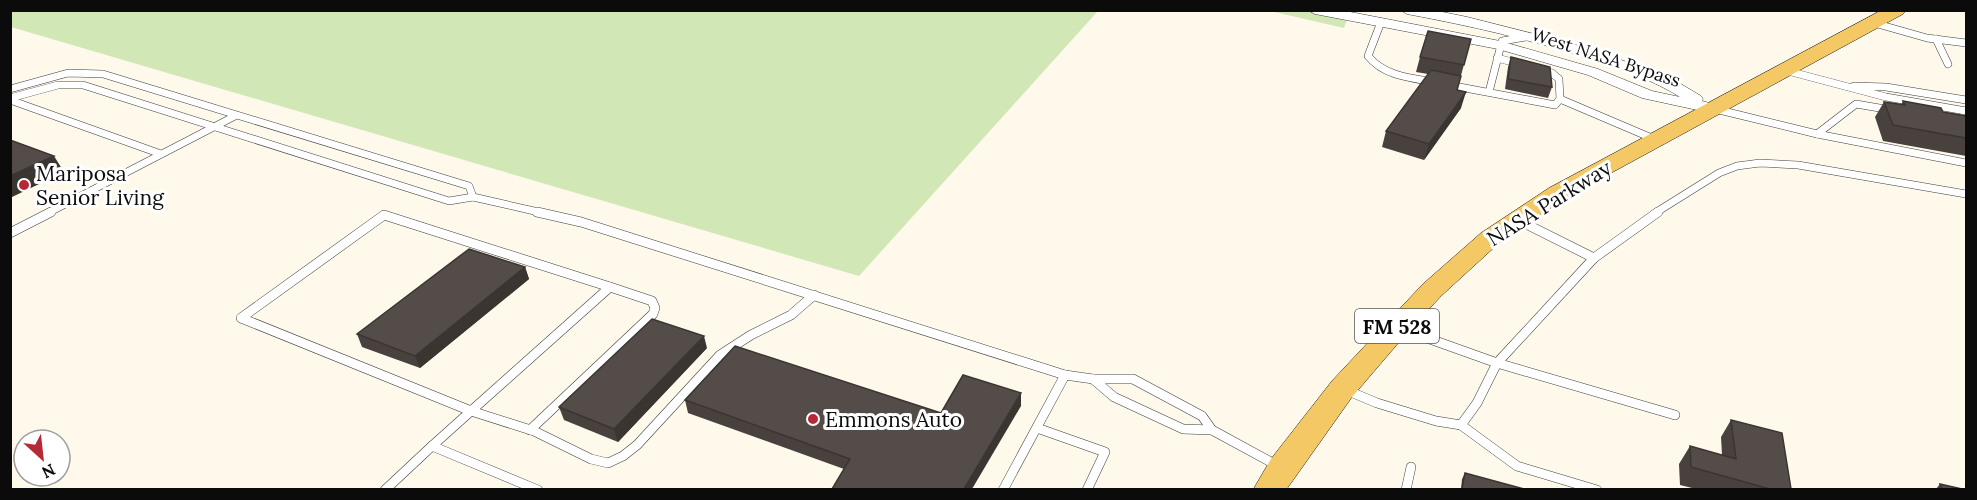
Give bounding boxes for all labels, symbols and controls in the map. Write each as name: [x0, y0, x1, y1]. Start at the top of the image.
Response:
street label: West NASA Bypass: [1529, 22, 1683, 92]
street label: NASA Parkway: [1482, 154, 1616, 252]
place label: Mariposa Senior Living: [36, 160, 164, 211]
marker: Mariposa Senior Living: [17, 178, 31, 192]
road number: FM 528: [1355, 309, 1439, 343]
place label: Emmons Auto: [825, 406, 962, 433]
marker: Emmons Auto: [806, 412, 820, 426]
north arrow: [12, 428, 72, 488]
text: N: [39, 460, 59, 483]

